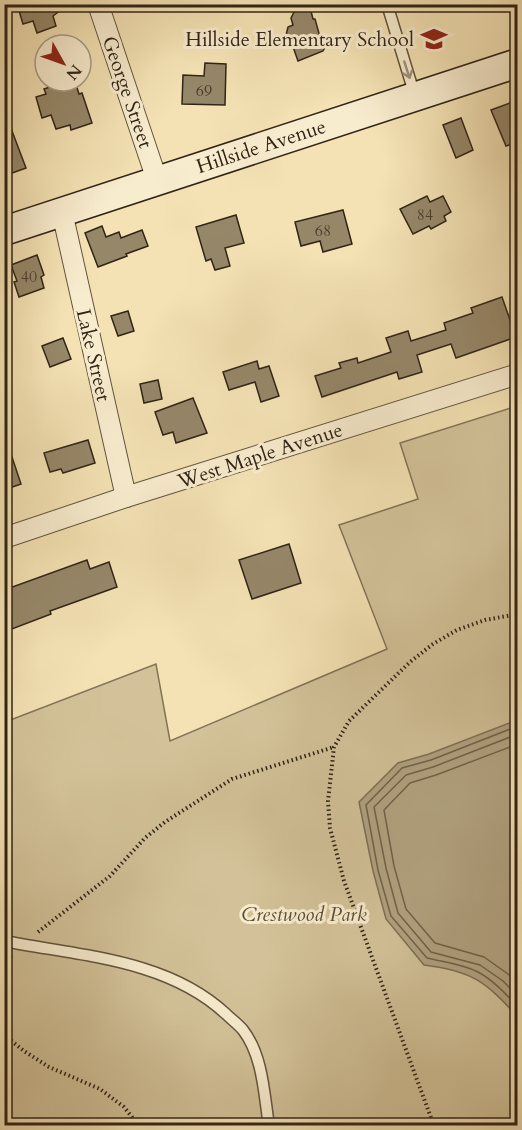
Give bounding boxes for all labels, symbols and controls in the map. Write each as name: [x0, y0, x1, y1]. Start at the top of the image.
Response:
school or university icon: Hillside Elementary School: [419, 24, 449, 54]
place label: Hillside Elementary School: [185, 26, 414, 53]
north arrow: [33, 33, 93, 93]
street label: George Street: [96, 33, 160, 152]
text: N: [61, 60, 87, 84]
one-way arrow: [402, 60, 413, 79]
house number: 69: [196, 80, 212, 102]
street label: Hillside Avenue: [193, 113, 329, 180]
house number: 84: [417, 204, 433, 226]
house number: 68: [315, 220, 331, 242]
house number: 40: [21, 266, 37, 288]
street label: Lake Street: [70, 306, 117, 405]
street label: West Maple Avenue: [173, 416, 346, 495]
park label: Crestwood Park: [241, 901, 367, 928]

